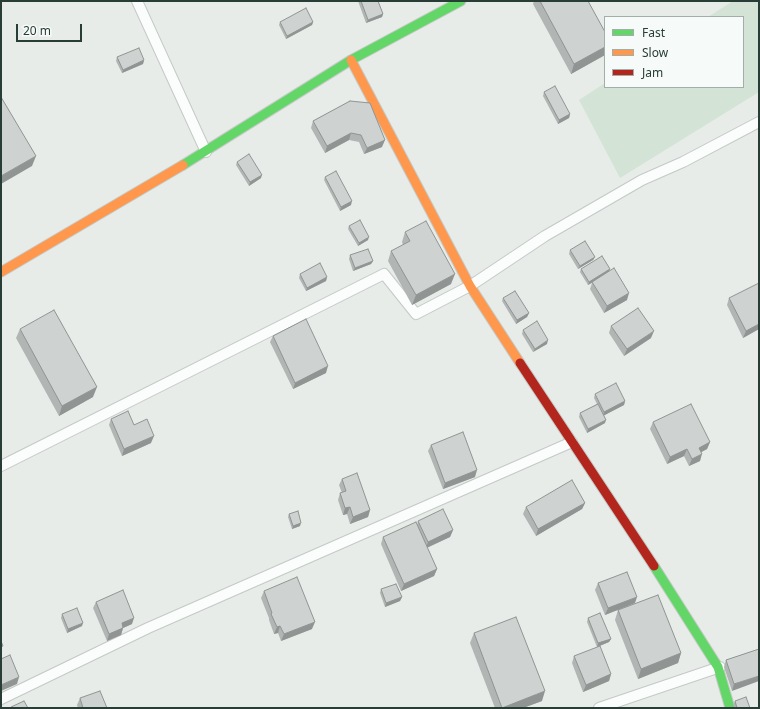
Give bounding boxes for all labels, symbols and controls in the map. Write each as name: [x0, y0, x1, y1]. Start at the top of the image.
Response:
scale bar: [18, 16, 84, 42]
legend: [604, 16, 744, 88]
text: 20 m: [23, 22, 51, 39]
text: Fast: [642, 24, 665, 41]
text: Slow: [642, 44, 668, 61]
text: Jam: [642, 64, 663, 81]

